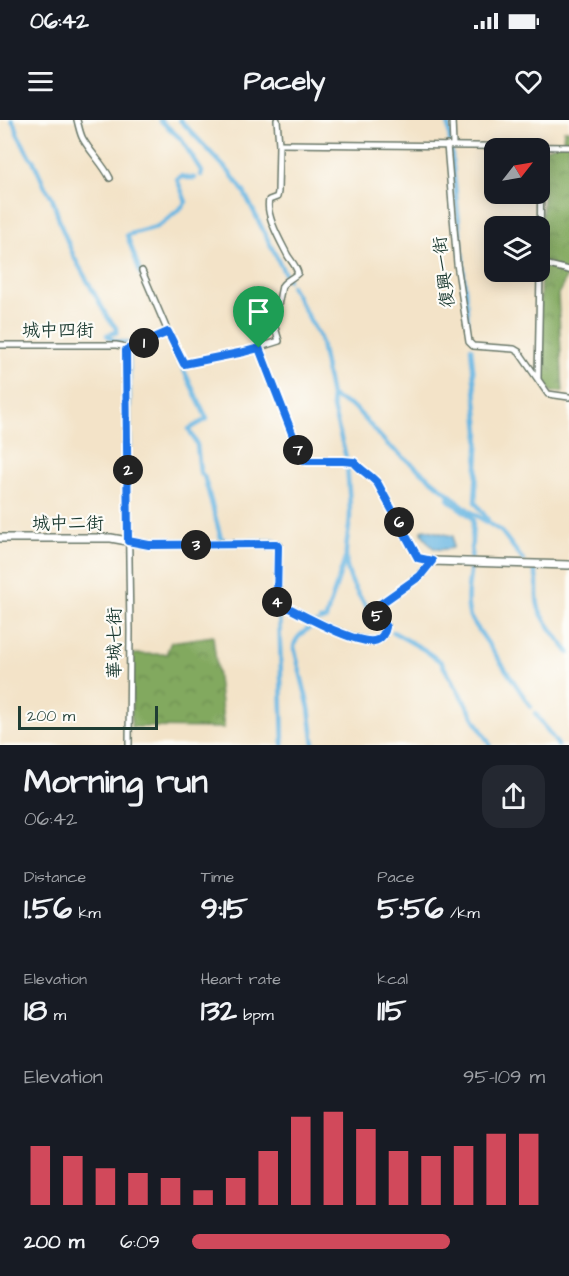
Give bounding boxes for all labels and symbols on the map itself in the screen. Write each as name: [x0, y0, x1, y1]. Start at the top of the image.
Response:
north arrow: [484, 138, 550, 204]
street label: 復興一街: [427, 235, 461, 309]
pin: [233, 286, 284, 348]
street label: 城中四街: [22, 318, 94, 343]
pin: 1: [129, 328, 159, 358]
pin: 7: [283, 435, 313, 465]
pin: 2: [113, 455, 143, 485]
pin: 6: [384, 507, 414, 537]
street label: 城中二街: [32, 511, 104, 536]
pin: 3: [181, 530, 211, 560]
pin: 4: [262, 587, 292, 617]
pin: 5: [362, 601, 392, 631]
street label: 華城七街: [102, 607, 127, 679]
scale bar: [18, 703, 158, 730]

